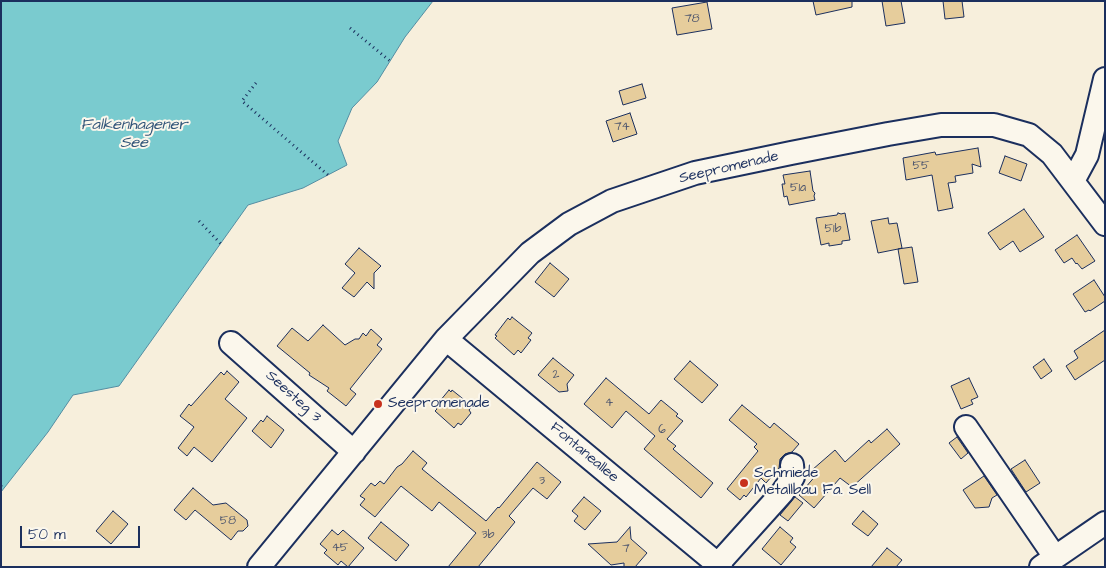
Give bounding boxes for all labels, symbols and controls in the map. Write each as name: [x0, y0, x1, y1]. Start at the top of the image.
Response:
house number: 78: [684, 12, 700, 26]
water label: Falkenhagener See: [81, 116, 187, 154]
house number: 74: [614, 120, 630, 134]
street label: Seepromenade: [677, 148, 781, 188]
house number: 55: [913, 159, 929, 173]
house number: 51a: [790, 181, 806, 195]
house number: 51b: [825, 222, 841, 236]
street label: Seesteg 3: [261, 367, 325, 427]
house number: 2: [553, 368, 559, 382]
place label: Seepromenade: [388, 395, 490, 413]
house number: 4: [605, 396, 613, 410]
marker: Seepromenade: [372, 398, 384, 410]
street label: Fontaneallee: [546, 419, 622, 487]
house number: 6: [658, 423, 666, 437]
place label: Schmiede Metallbau Fa. Sell: [754, 465, 871, 500]
house number: 3: [539, 474, 545, 488]
marker: Schmiede Metallbau Fa. Sell: [738, 477, 750, 489]
house number: 58: [220, 514, 236, 528]
scale bar: [22, 516, 142, 548]
text: 50 m: [28, 524, 66, 545]
house number: 3b: [482, 528, 494, 542]
house number: 45: [332, 541, 348, 555]
house number: 7: [622, 542, 630, 556]

